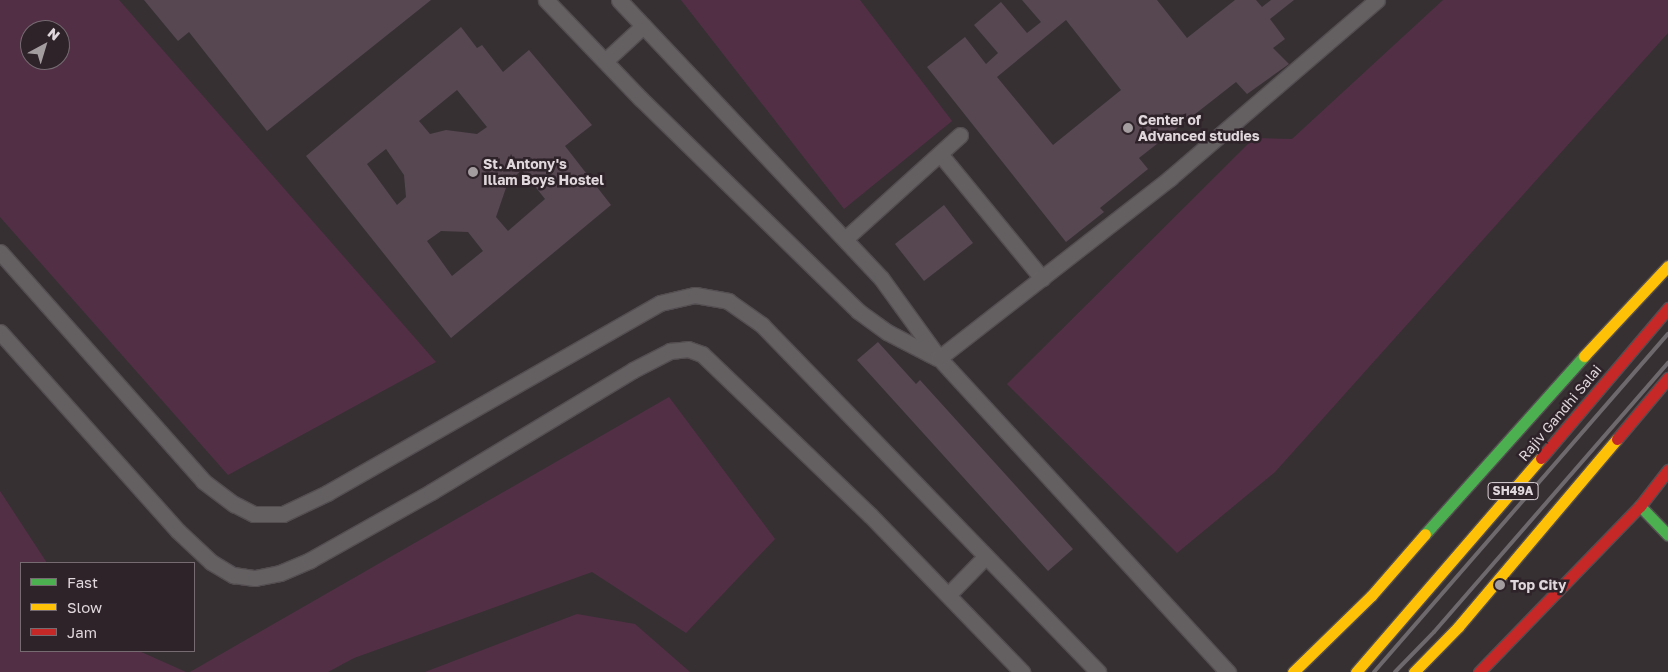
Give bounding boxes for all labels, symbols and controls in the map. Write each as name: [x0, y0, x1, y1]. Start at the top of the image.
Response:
north arrow: [20, 20, 70, 70]
text: N: [45, 24, 64, 44]
place label: Center of Advanced studies: [1138, 112, 1260, 144]
marker: Center of Advanced studies: [1122, 122, 1134, 134]
place label: St. Antony's Illam Boys Hostel: [483, 156, 604, 188]
marker: St. Antony's Illam Boys Hostel: [467, 166, 479, 178]
street label: Rajiv Gandhi Salai: [1515, 362, 1605, 464]
road number: SH49A: [1487, 482, 1539, 501]
legend: [20, 562, 195, 652]
text: Fast: [67, 573, 98, 591]
place label: Top City: [1510, 577, 1566, 593]
marker: Top City: [1494, 579, 1506, 591]
text: Slow: [67, 598, 102, 616]
text: Jam: [67, 623, 97, 641]

